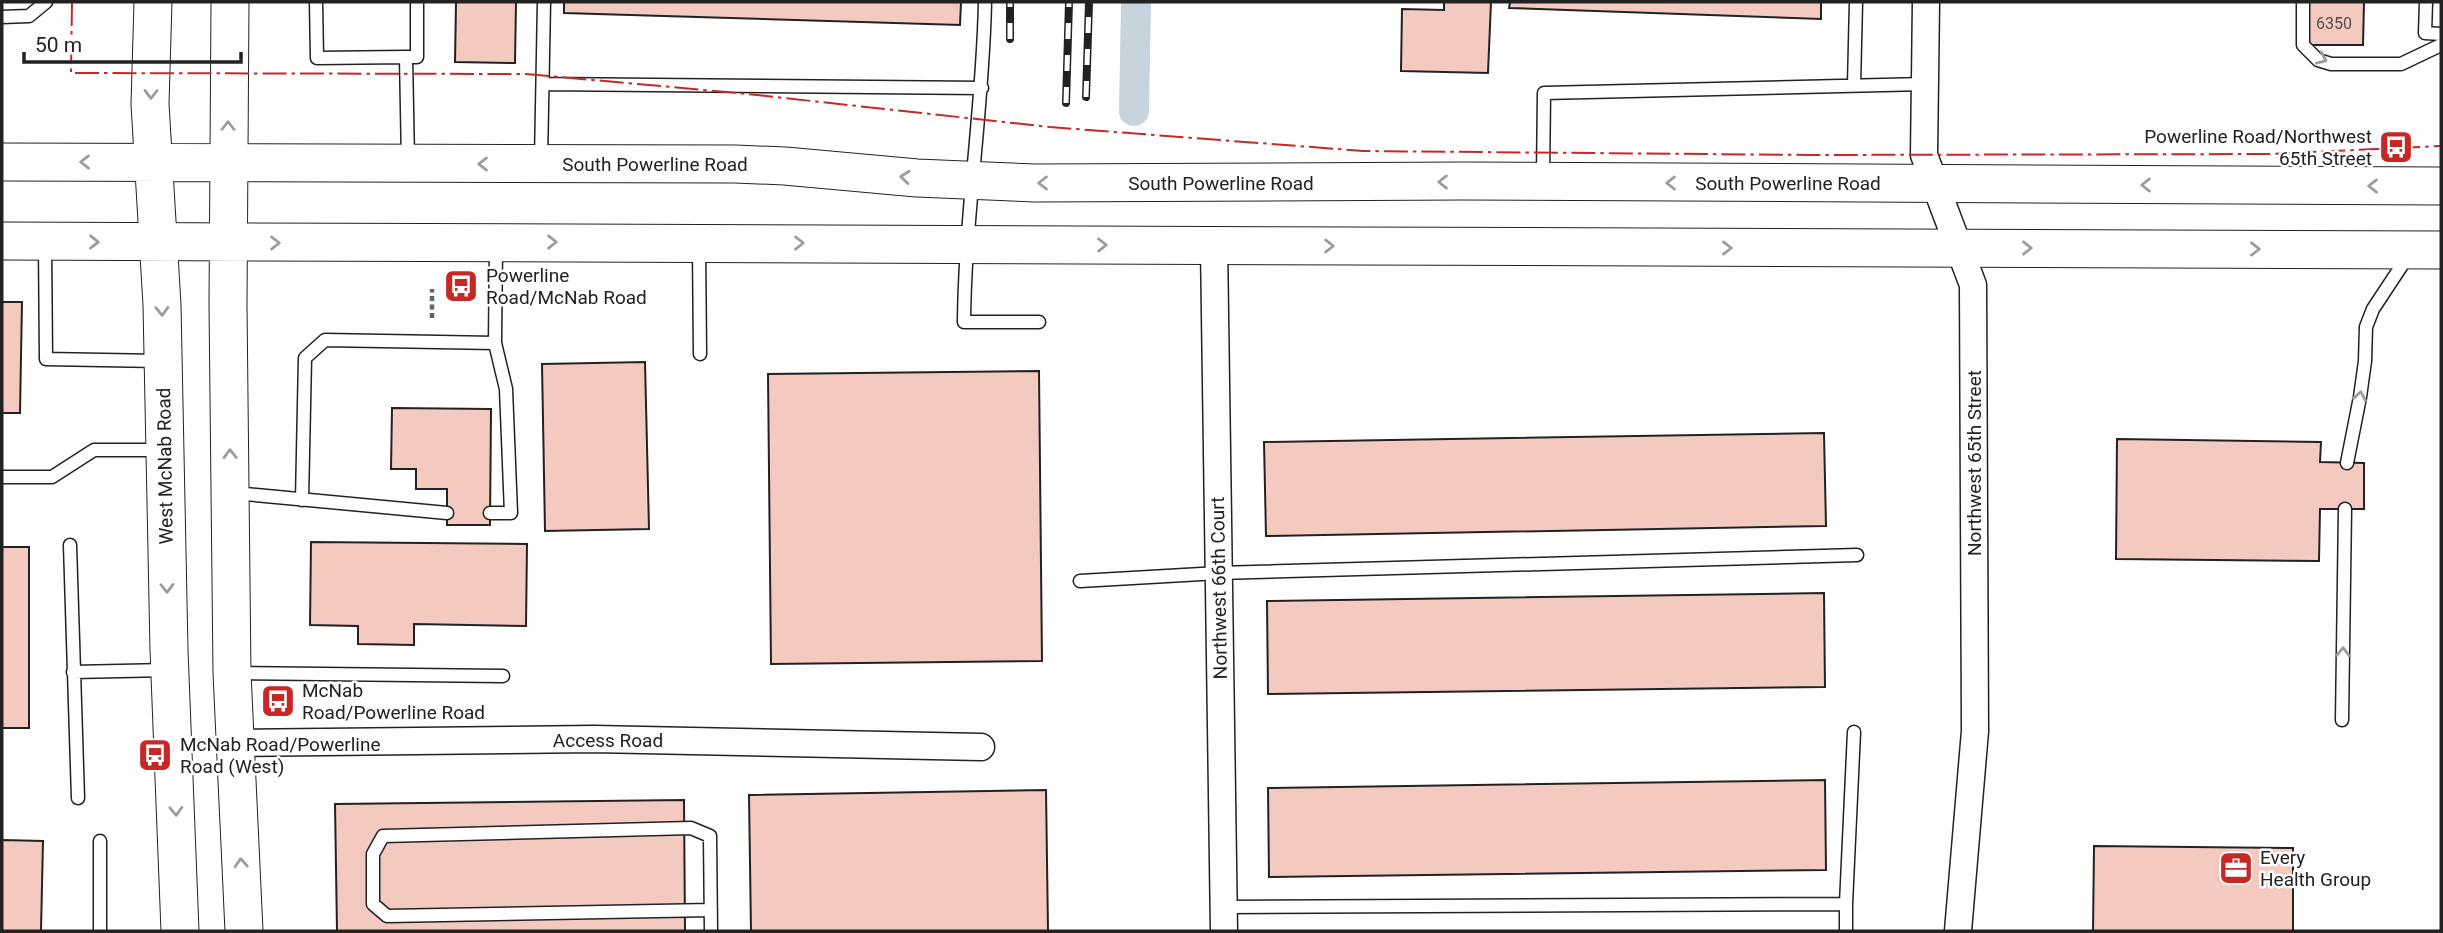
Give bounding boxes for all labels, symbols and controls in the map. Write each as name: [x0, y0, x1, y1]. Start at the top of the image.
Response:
house number: 6350: [2316, 14, 2352, 33]
scale bar: [24, 21, 242, 65]
text: 50 m: [35, 33, 82, 57]
one-way arrow: [2315, 51, 2327, 65]
one-way arrow: [143, 89, 158, 100]
one-way arrow: [220, 120, 236, 130]
place label: Powerline Road/Northwest 65th Street: [2144, 125, 2372, 170]
bus stop icon: Powerline Road/Northwest 65th Street: [2377, 128, 2415, 166]
street label: South Powerline Road: [562, 153, 748, 176]
one-way arrow: [80, 154, 90, 170]
one-way arrow: [478, 156, 488, 172]
one-way arrow: [899, 170, 910, 185]
street label: South Powerline Road: [1128, 172, 1314, 195]
street label: South Powerline Road: [1695, 172, 1881, 195]
one-way arrow: [1437, 174, 1448, 189]
one-way arrow: [1037, 175, 1047, 191]
one-way arrow: [1665, 175, 1675, 191]
one-way arrow: [2140, 177, 2150, 193]
one-way arrow: [2367, 178, 2378, 194]
one-way arrow: [547, 234, 557, 250]
one-way arrow: [89, 235, 100, 250]
one-way arrow: [270, 235, 281, 251]
one-way arrow: [794, 235, 805, 251]
one-way arrow: [1097, 237, 1108, 253]
one-way arrow: [1325, 238, 1335, 254]
one-way arrow: [1722, 240, 1733, 256]
one-way arrow: [2022, 241, 2033, 256]
one-way arrow: [2250, 241, 2261, 257]
place label: Powerline Road/McNab Road: [486, 264, 647, 309]
bus stop icon: Powerline Road/McNab Road: [442, 267, 480, 305]
one-way arrow: [154, 306, 169, 317]
street label: Northwest 65th Street: [1963, 370, 1986, 556]
street label: West McNab Road: [152, 387, 178, 545]
one-way arrow: [2352, 390, 2367, 402]
one-way arrow: [222, 449, 237, 460]
street label: Northwest 66th Court: [1206, 497, 1232, 679]
one-way arrow: [160, 582, 175, 593]
one-way arrow: [2335, 646, 2351, 657]
place label: McNab Road/Powerline Road: [302, 679, 485, 724]
bus stop icon: McNab Road/Powerline Road: [259, 682, 297, 720]
street label: Access Road: [553, 729, 663, 752]
place label: McNab Road/Powerline Road (West): [180, 733, 381, 778]
bus stop icon: McNab Road/Powerline Road (West): [136, 736, 174, 774]
one-way arrow: [169, 806, 184, 817]
place label: Every Health Group: [2260, 846, 2371, 891]
office icon: Every Health Group: [2217, 849, 2255, 887]
one-way arrow: [234, 857, 249, 868]

